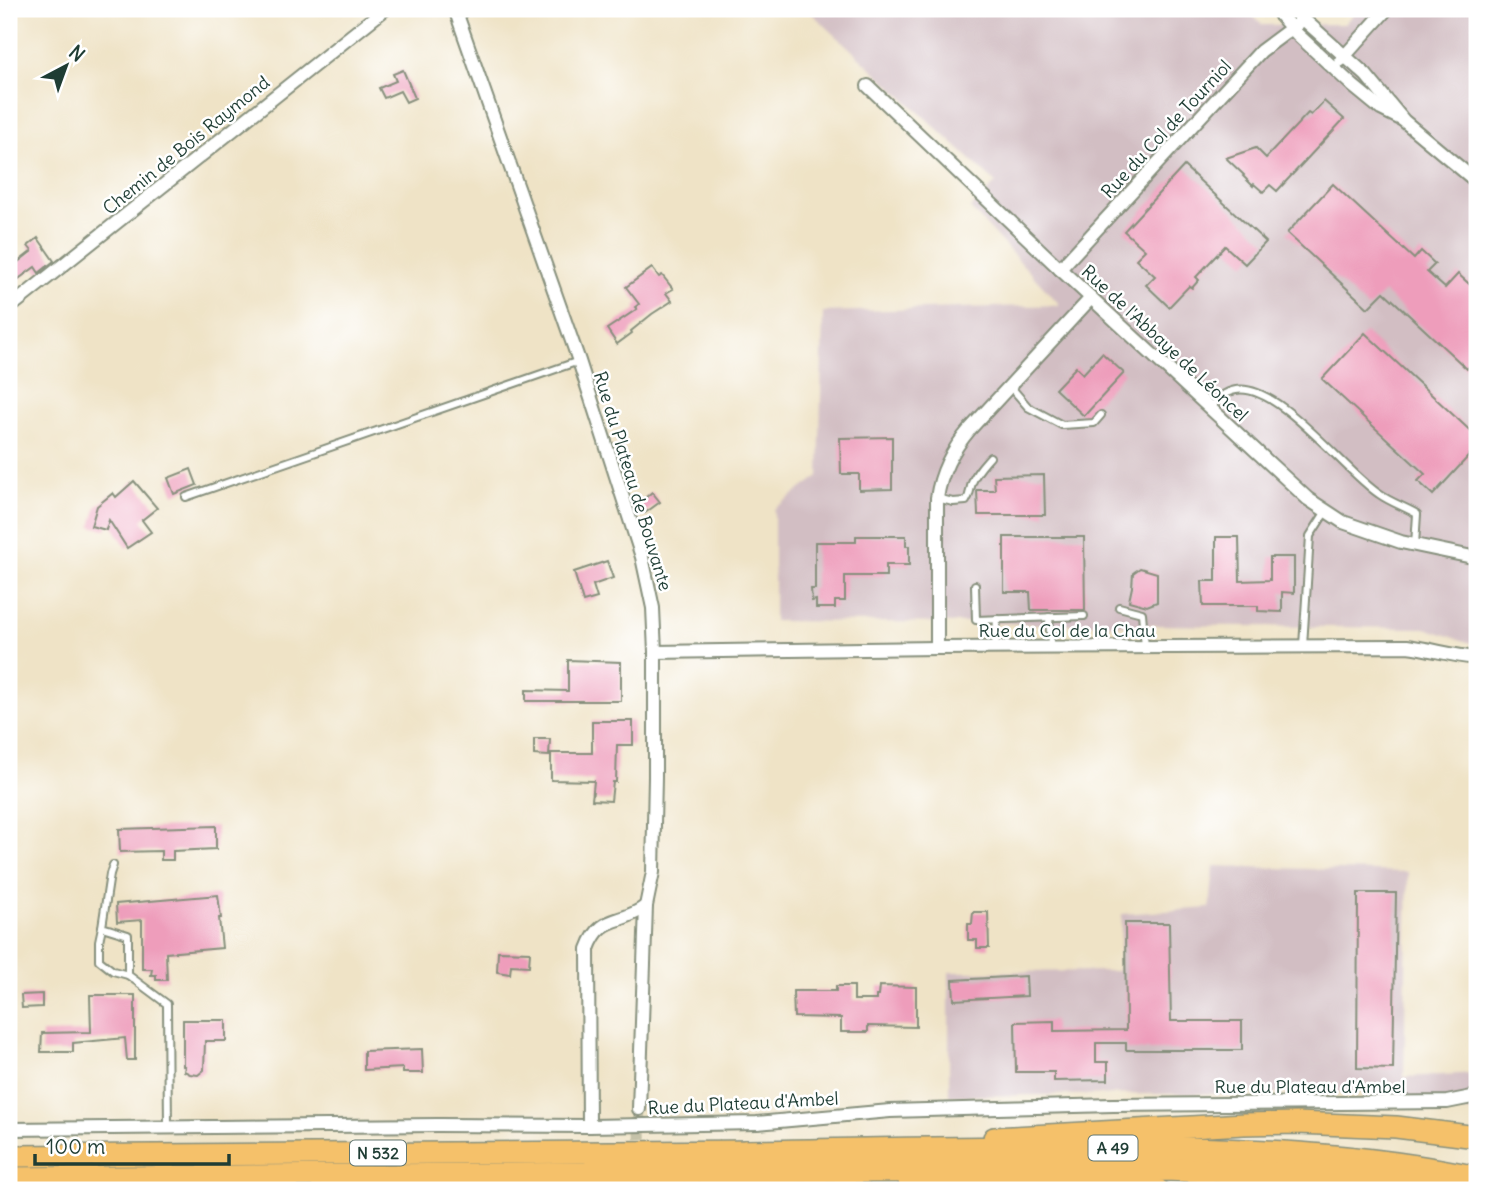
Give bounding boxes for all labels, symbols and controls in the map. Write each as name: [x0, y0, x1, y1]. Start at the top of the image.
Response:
north arrow: [32, 32, 102, 102]
text: N: [64, 40, 90, 67]
street label: Rue du Col de Tourniol: [1096, 55, 1236, 203]
street label: Chemin de Bois Raymond: [98, 70, 274, 219]
street label: Rue de l'Abbaye de Léoncel: [1077, 260, 1253, 426]
street label: Rue du Plateau de Bouvante: [589, 368, 677, 594]
street label: Rue du Col de la Chau: [978, 619, 1156, 642]
street label: Rue du Plateau d'Ambel: [1214, 1075, 1406, 1098]
street label: Rue du Plateau d'Ambel: [647, 1087, 839, 1119]
scale bar: [35, 1122, 229, 1166]
text: 100 m: [46, 1133, 105, 1160]
road number: A 49: [1088, 1136, 1138, 1160]
road number: N 532: [350, 1140, 406, 1166]

